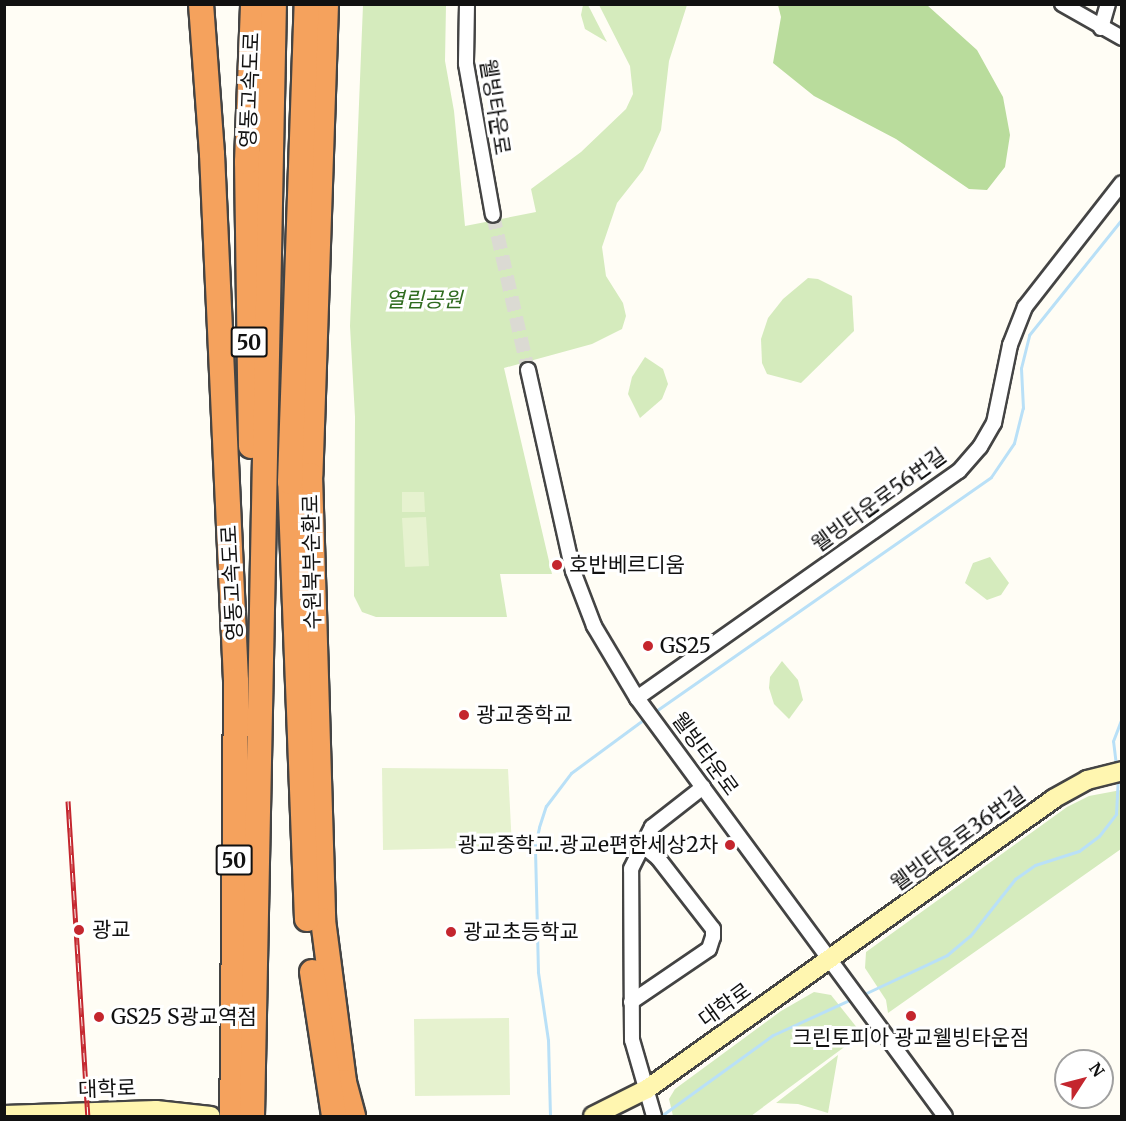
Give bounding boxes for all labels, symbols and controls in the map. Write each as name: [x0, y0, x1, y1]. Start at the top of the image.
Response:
street label: 영동고속도로: [235, 32, 265, 148]
street label: 웰빙타운로: [475, 57, 515, 157]
park label: 열림공원: [385, 287, 463, 313]
road number: 50: [230, 325, 268, 359]
street label: 웰빙타운로56번길: [807, 443, 951, 557]
street label: 수원북부순환로: [298, 494, 326, 630]
street label: 영동고속도로: [216, 524, 248, 642]
place label: 호반베르디움: [569, 552, 685, 578]
marker: 호반베르디움: [550, 558, 564, 572]
place label: GS25: [660, 633, 711, 659]
marker: GS25: [641, 639, 655, 653]
place label: 광교중학교: [476, 702, 573, 728]
marker: 광교중학교: [457, 708, 471, 722]
street label: 웰빙타운로: [666, 708, 744, 800]
street label: 웰빙타운로36번길: [886, 782, 1030, 896]
place label: 광교중학교.광교e편한세상2차: [457, 832, 718, 858]
marker: 광교중학교.광교e편한세상2차: [723, 838, 737, 852]
road number: 50: [214, 843, 254, 877]
place label: 광교: [92, 917, 131, 943]
place label: 광교초등학교: [463, 919, 579, 945]
marker: 광교: [70, 921, 88, 939]
marker: 광교초등학교: [444, 925, 458, 939]
street label: 대학로: [694, 978, 756, 1032]
place label: GS25 S광교역점: [111, 1004, 257, 1030]
marker: 크린토피아 광교웰빙타운점: [904, 1009, 918, 1023]
marker: GS25 S광교역점: [92, 1010, 106, 1024]
place label: 크린토피아 광교웰빙타운점: [793, 1025, 1029, 1051]
north arrow: [1054, 1049, 1114, 1109]
text: N: [1085, 1059, 1109, 1081]
street label: 대학로: [78, 1075, 136, 1103]

